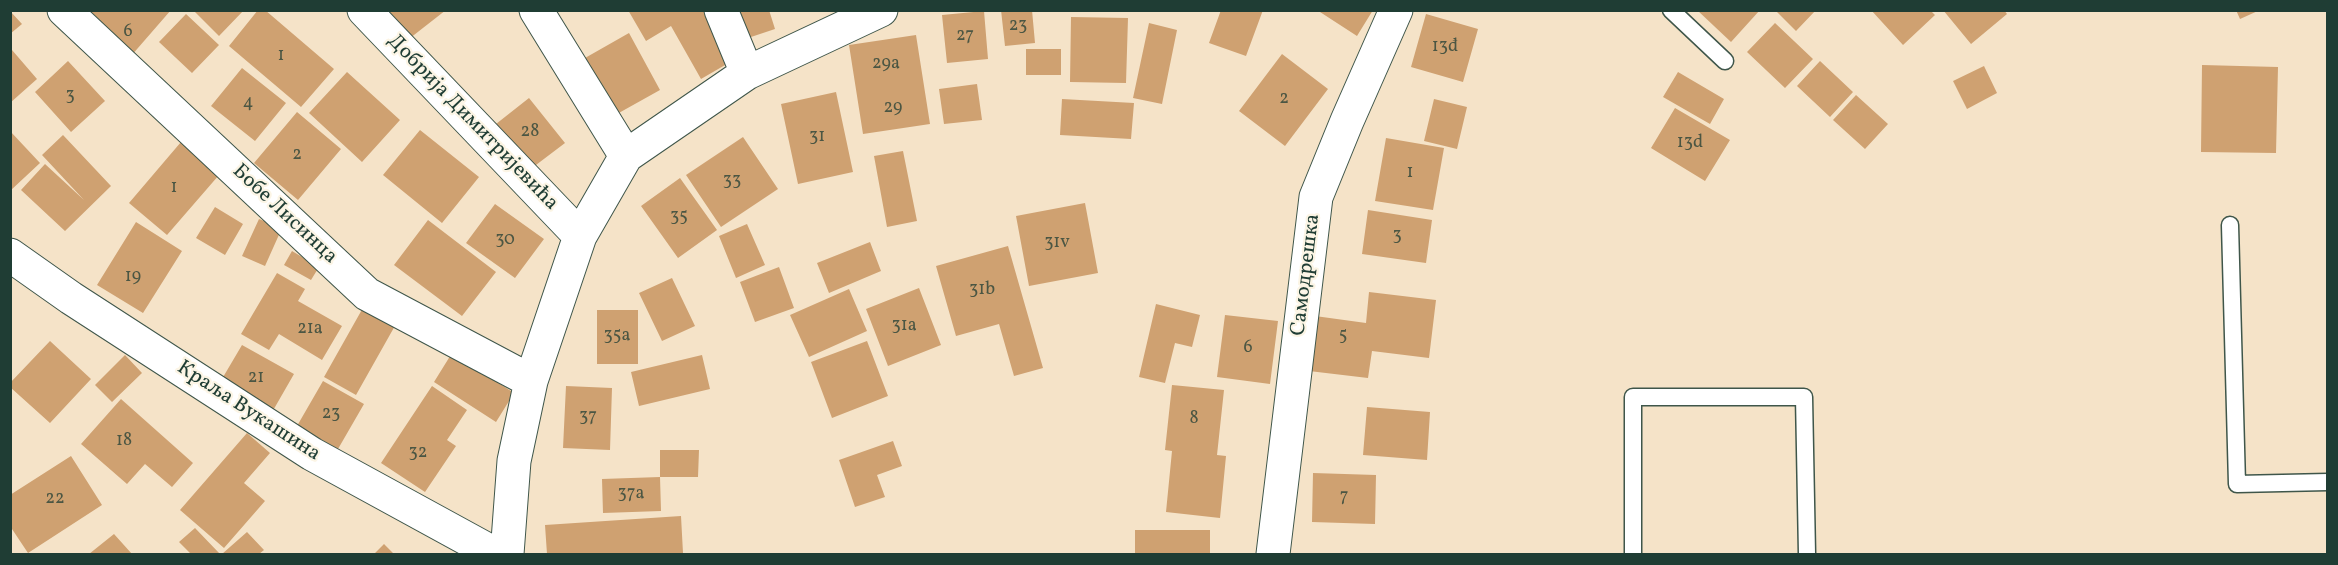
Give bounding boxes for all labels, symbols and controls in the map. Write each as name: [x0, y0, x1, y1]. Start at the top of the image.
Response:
house number: 23: [1009, 16, 1027, 38]
house number: 6: [123, 22, 133, 44]
house number: 27: [956, 26, 974, 48]
street label: Добрија Димитријевића: [381, 29, 563, 217]
house number: 13đ: [1432, 37, 1458, 59]
house number: 1: [278, 46, 284, 68]
house number: 29a: [872, 54, 900, 76]
house number: 3: [65, 86, 75, 108]
house number: 2: [1279, 89, 1289, 111]
house number: 4: [243, 93, 253, 115]
house number: 29: [884, 98, 902, 120]
house number: 28: [521, 122, 539, 144]
house number: 31: [809, 127, 825, 149]
house number: 13d: [1677, 133, 1703, 155]
house number: 2: [292, 145, 302, 167]
street label: Бобе Лисинца: [226, 160, 342, 270]
house number: 1: [1407, 163, 1413, 185]
house number: 33: [723, 171, 741, 193]
house number: 1: [171, 178, 177, 200]
house number: 35: [670, 207, 688, 229]
street label: Самодрешка: [1287, 213, 1327, 337]
house number: 3: [1392, 226, 1402, 248]
house number: 30: [495, 230, 515, 252]
house number: 31v: [1044, 233, 1070, 255]
house number: 19: [125, 267, 141, 289]
house number: 31b: [969, 280, 995, 302]
house number: 31a: [891, 316, 917, 338]
house number: 21a: [297, 319, 323, 341]
house number: 35a: [604, 326, 630, 348]
house number: 5: [1339, 326, 1347, 348]
house number: 6: [1243, 338, 1253, 360]
street label: Краља Вукашина: [171, 356, 325, 468]
house number: 21: [248, 368, 264, 390]
house number: 23: [322, 404, 340, 426]
house number: 37: [579, 407, 597, 429]
house number: 8: [1189, 409, 1199, 431]
house number: 18: [116, 431, 132, 453]
house number: 32: [409, 443, 427, 465]
house number: 37a: [618, 484, 644, 506]
house number: 7: [1340, 487, 1348, 509]
house number: 22: [45, 489, 65, 511]

